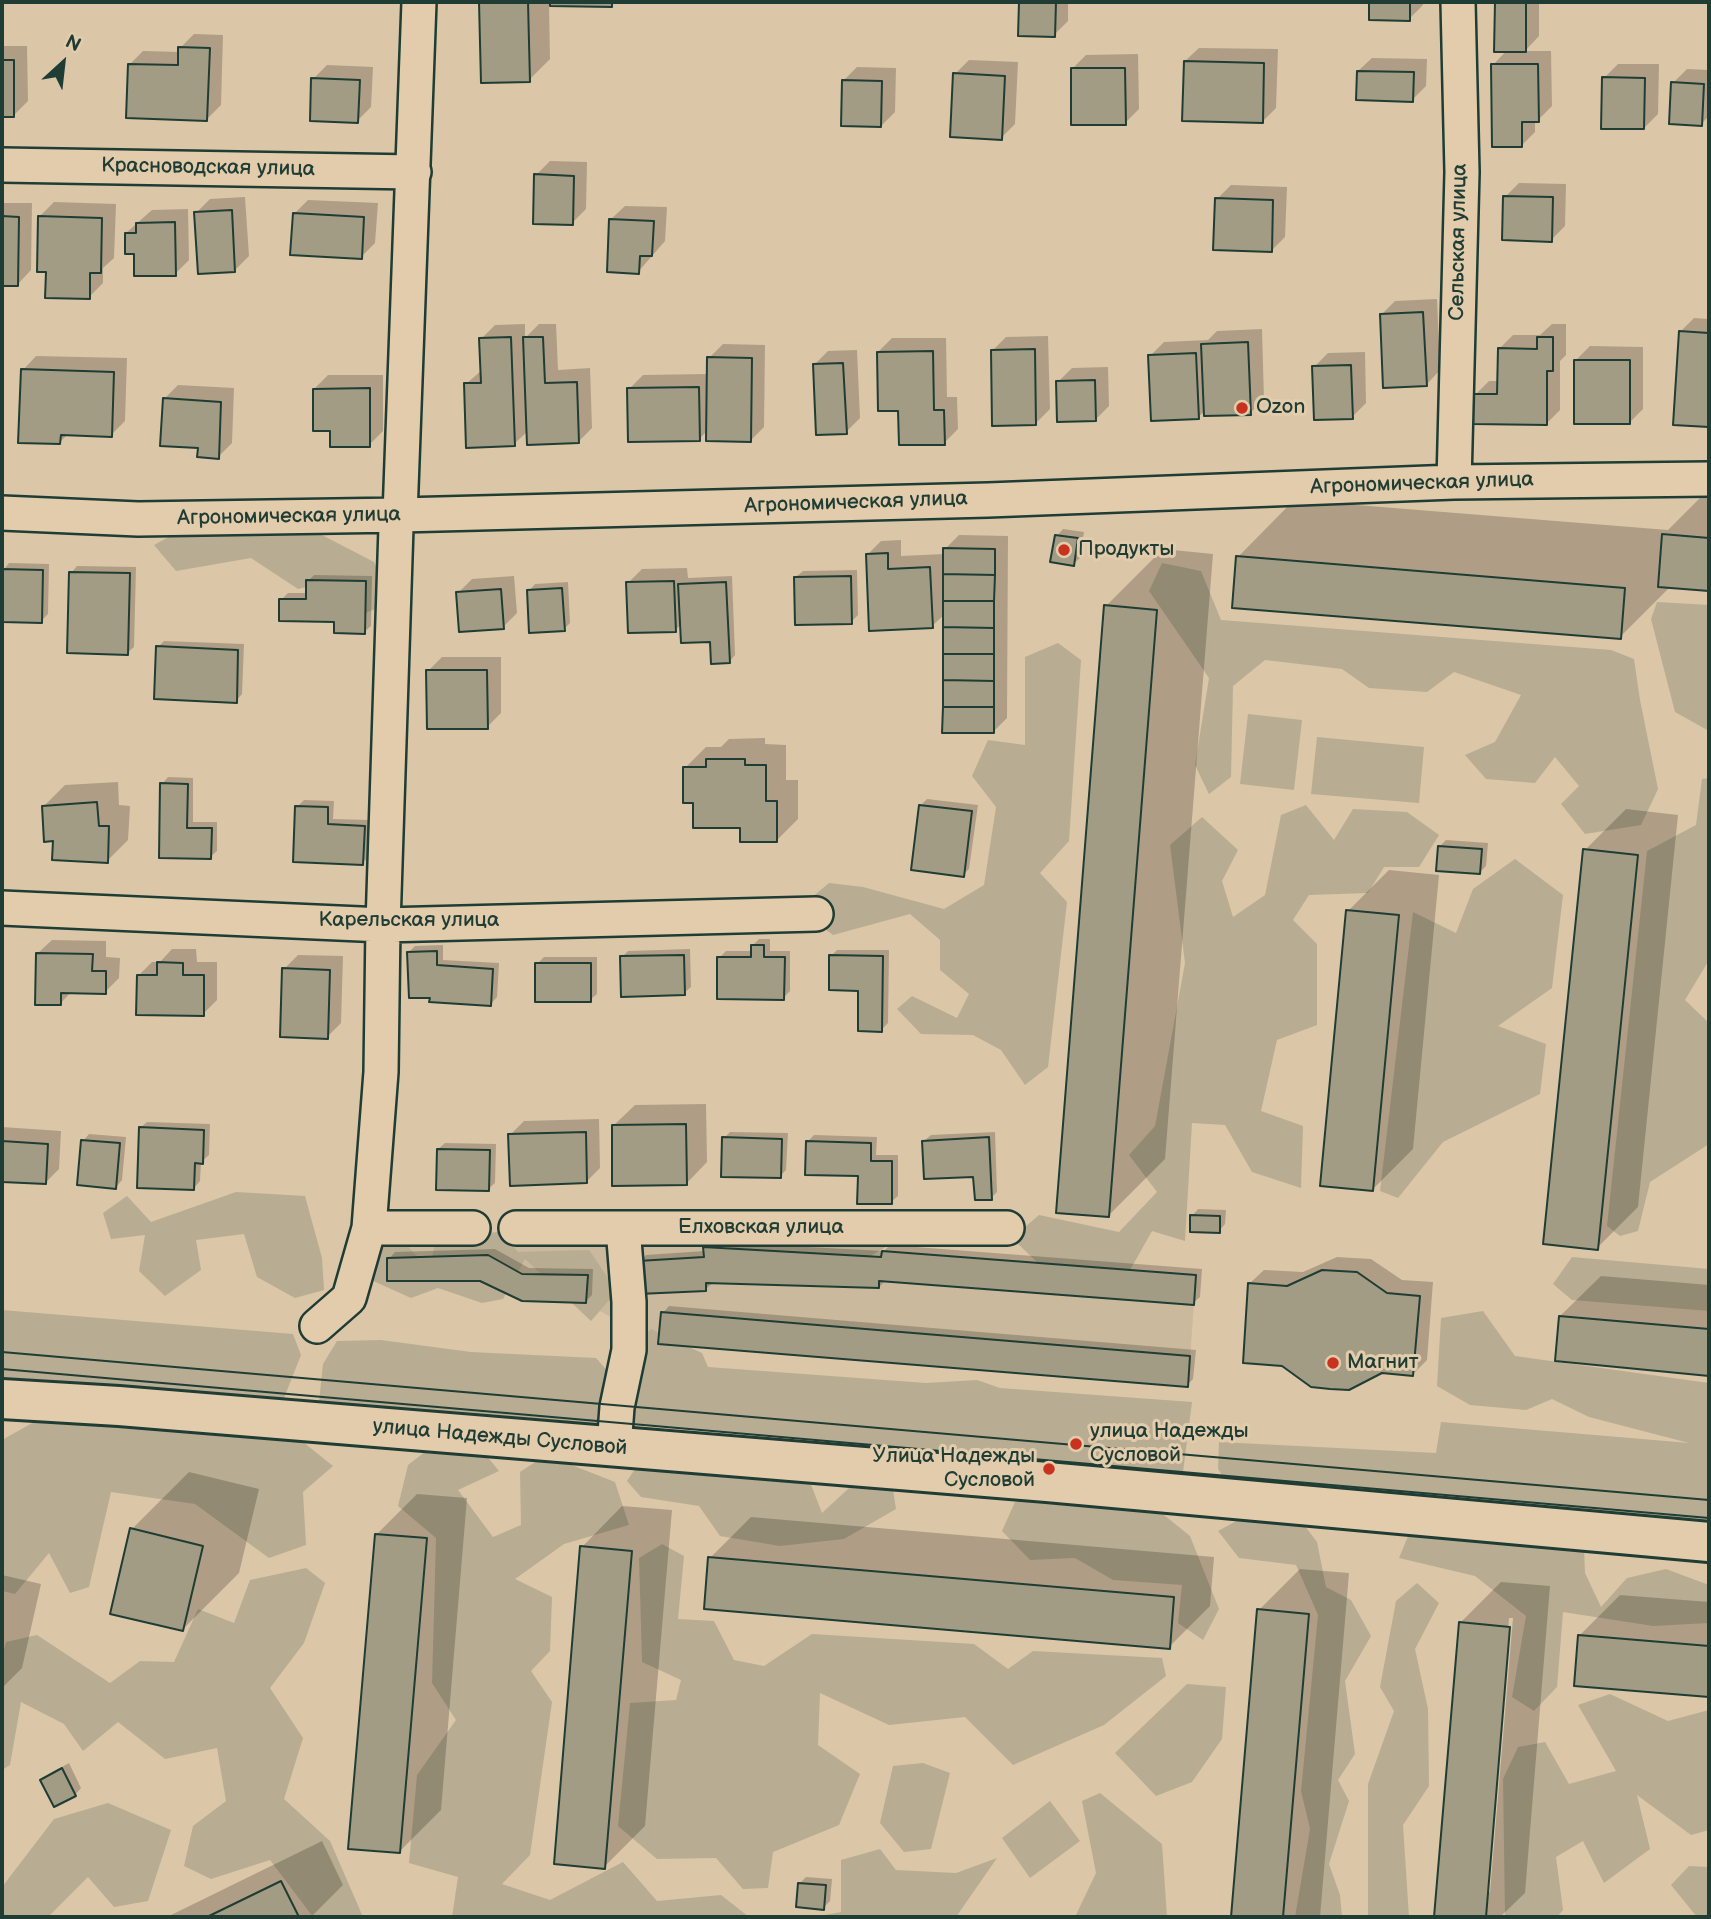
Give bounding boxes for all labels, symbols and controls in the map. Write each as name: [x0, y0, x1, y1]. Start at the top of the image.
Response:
north arrow: [28, 28, 98, 98]
text: N: [61, 30, 84, 57]
street label: Красноводская улица: [101, 154, 315, 182]
street label: Сельская улица: [1445, 163, 1473, 321]
place label: Ozon: [1256, 395, 1305, 421]
marker: Ozon: [1234, 400, 1250, 416]
street label: Агрономическая улица: [1310, 468, 1534, 500]
street label: Агрономическая улица: [744, 487, 968, 519]
street label: Агрономическая улица: [177, 502, 401, 532]
place label: Продукты: [1078, 537, 1174, 563]
marker: Продукты: [1056, 542, 1072, 558]
street label: Карельская улица: [319, 908, 499, 934]
street label: Елховская улица: [678, 1215, 844, 1241]
place label: Магнит: [1347, 1350, 1419, 1376]
marker: Магнит: [1325, 1355, 1341, 1371]
street label: улица Надежды Сусловой: [372, 1414, 628, 1462]
place label: улица Надежды Сусловой: [1090, 1419, 1249, 1469]
marker: улица Надежды Сусловой: [1068, 1436, 1084, 1452]
place label: Улица Надежды Сусловой: [872, 1444, 1035, 1494]
marker: Улица Надежды Сусловой: [1041, 1461, 1057, 1477]

